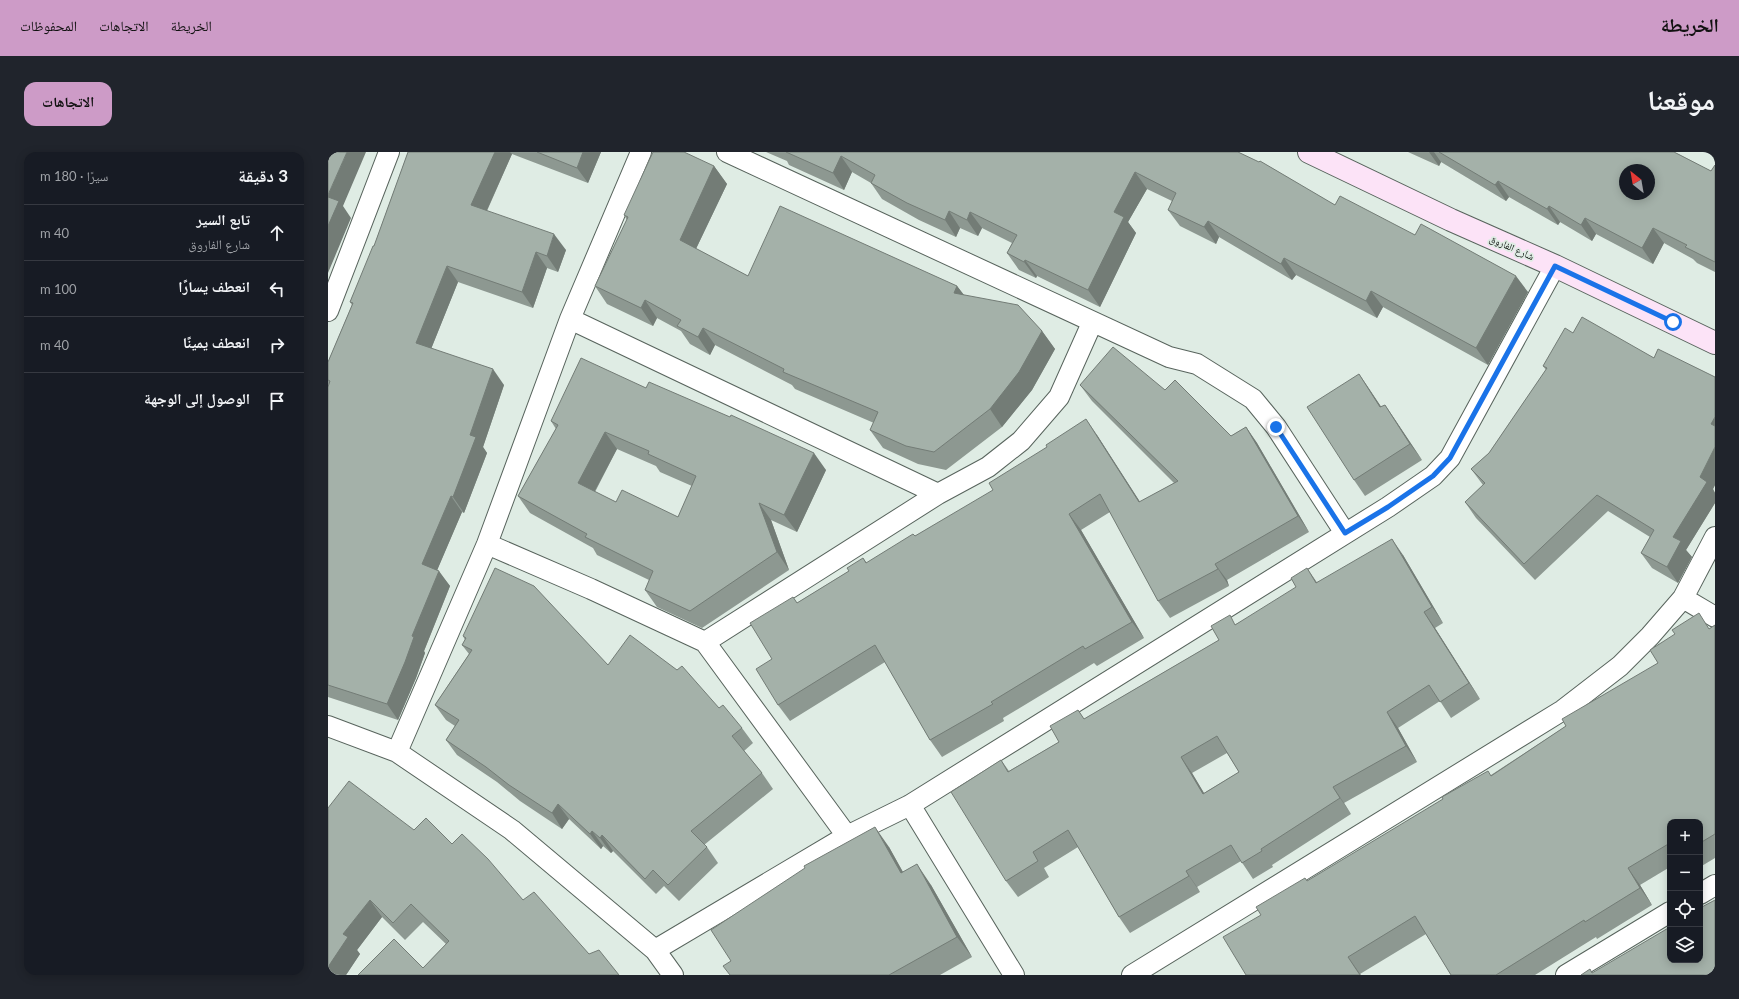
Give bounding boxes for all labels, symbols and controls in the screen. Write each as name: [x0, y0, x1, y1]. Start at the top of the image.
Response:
text: الخريطة: [1661, 13, 1719, 36]
text: المحفوظات: [20, 17, 77, 34]
text: الاتجاهات: [99, 17, 149, 34]
text: الخريطة: [171, 17, 212, 34]
button: الاتجاهات: [24, 82, 112, 126]
text: موقعنا: [1647, 82, 1715, 116]
north arrow: [1619, 164, 1655, 200]
text: 3 دقيقة: [238, 165, 288, 186]
text: سيرًا · 180 m: [40, 168, 108, 184]
text: تابع السير: [196, 210, 250, 228]
icon: ahead: [266, 222, 288, 244]
text: 40 m: [40, 225, 69, 241]
street label: شارع الفاروق: [1487, 232, 1537, 263]
text: شارع الفاروق: [188, 236, 250, 252]
text: انعطف يسارًا: [178, 277, 250, 295]
icon: left: [266, 278, 288, 300]
text: 100 m: [40, 281, 77, 297]
route start: [1664, 313, 1682, 331]
text: انعطف يمينًا: [183, 333, 250, 351]
icon: right: [266, 334, 288, 356]
text: 40 m: [40, 337, 69, 353]
text: الوصول إلى الوجهة: [144, 389, 250, 407]
icon: arrive: [266, 390, 288, 412]
route end: [1267, 418, 1285, 436]
map controls: [1667, 819, 1703, 963]
button: +: [1667, 819, 1703, 855]
button: −: [1667, 855, 1703, 891]
button: locate: [1667, 891, 1703, 927]
button: layers: [1667, 927, 1703, 963]

